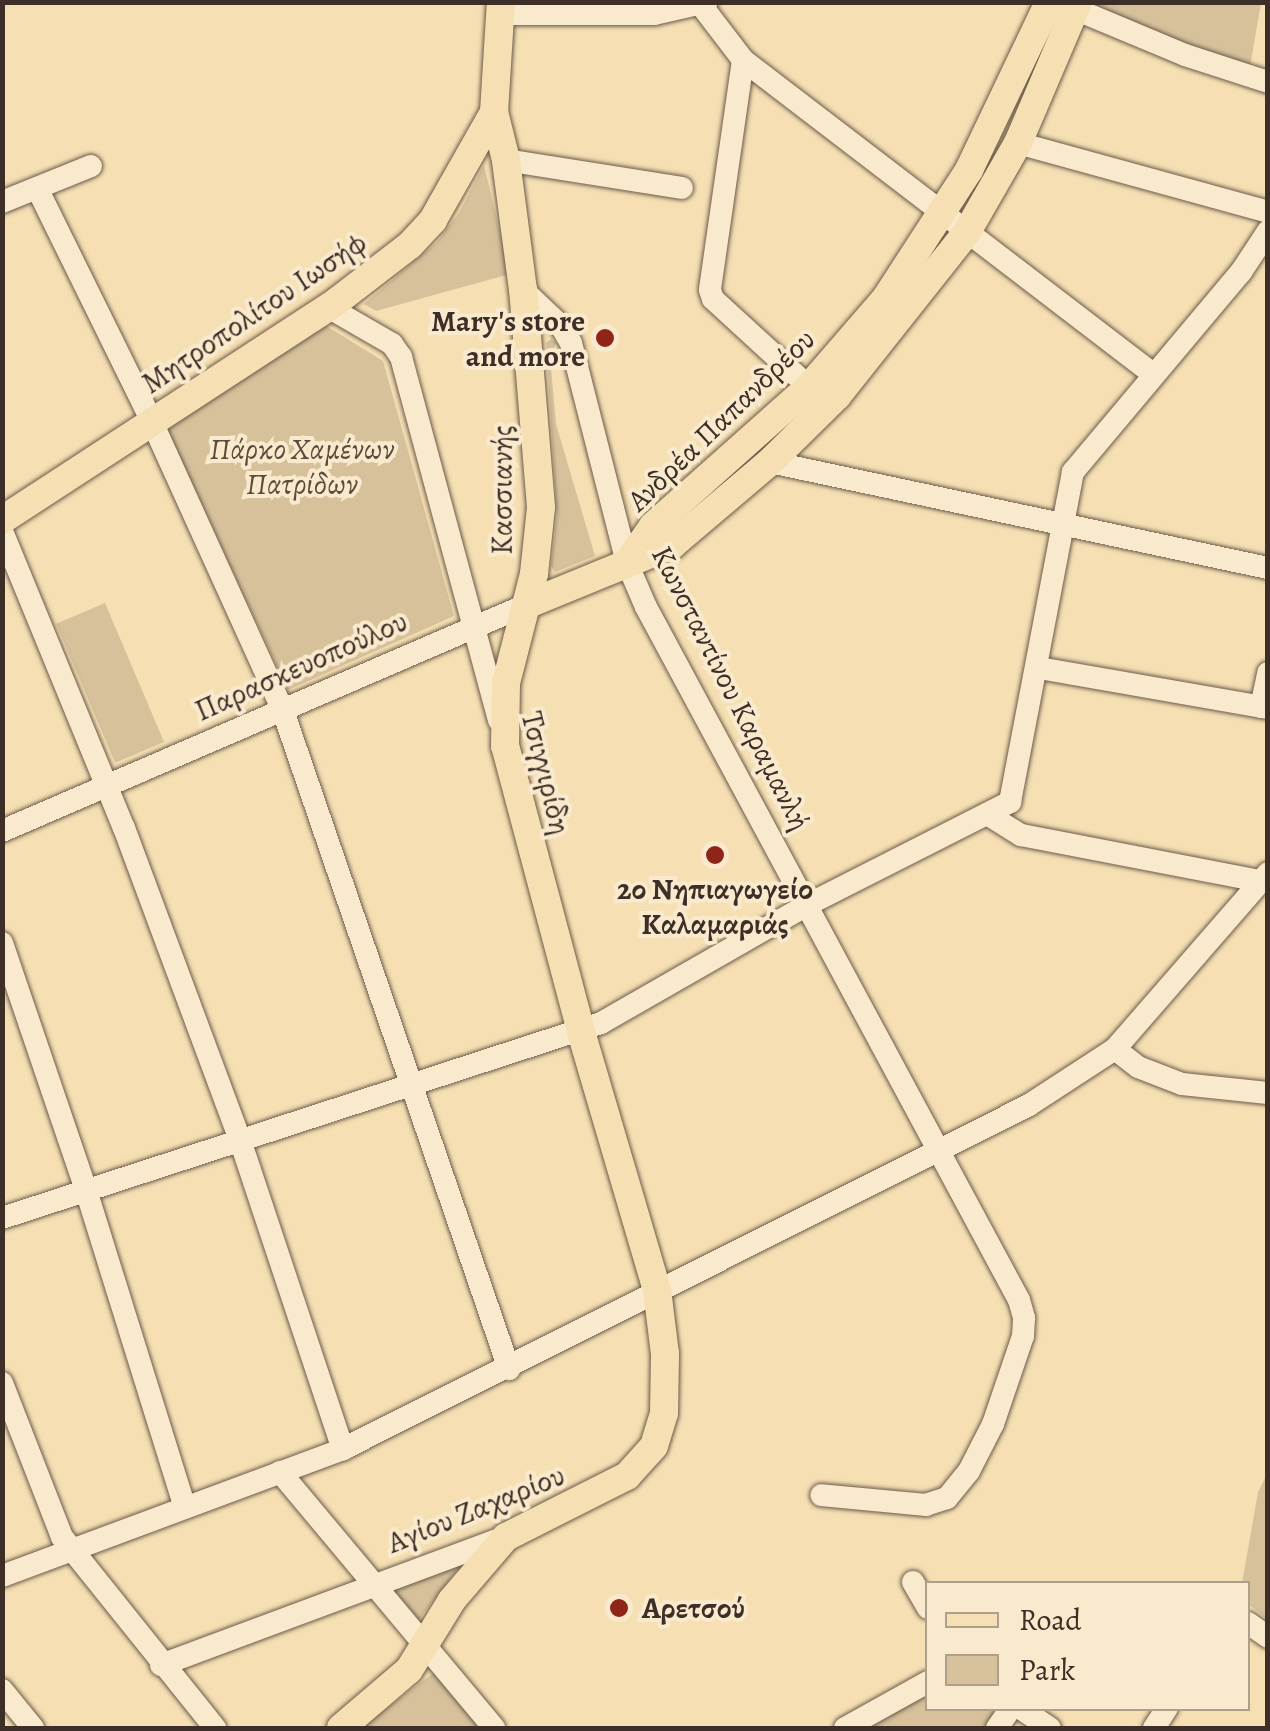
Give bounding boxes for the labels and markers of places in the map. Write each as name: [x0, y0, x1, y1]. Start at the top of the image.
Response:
place label: Mary's store and more: [431, 303, 585, 374]
marker: Mary's store and more: [594, 327, 616, 349]
marker: 2ο Νηπιαγωγείο Καλαμαριάς: [704, 844, 726, 866]
place label: 2ο Νηπιαγωγείο Καλαμαριάς: [617, 871, 813, 942]
place label: Αρετσού: [642, 1590, 745, 1626]
marker: Αρετσού: [606, 1595, 632, 1621]

